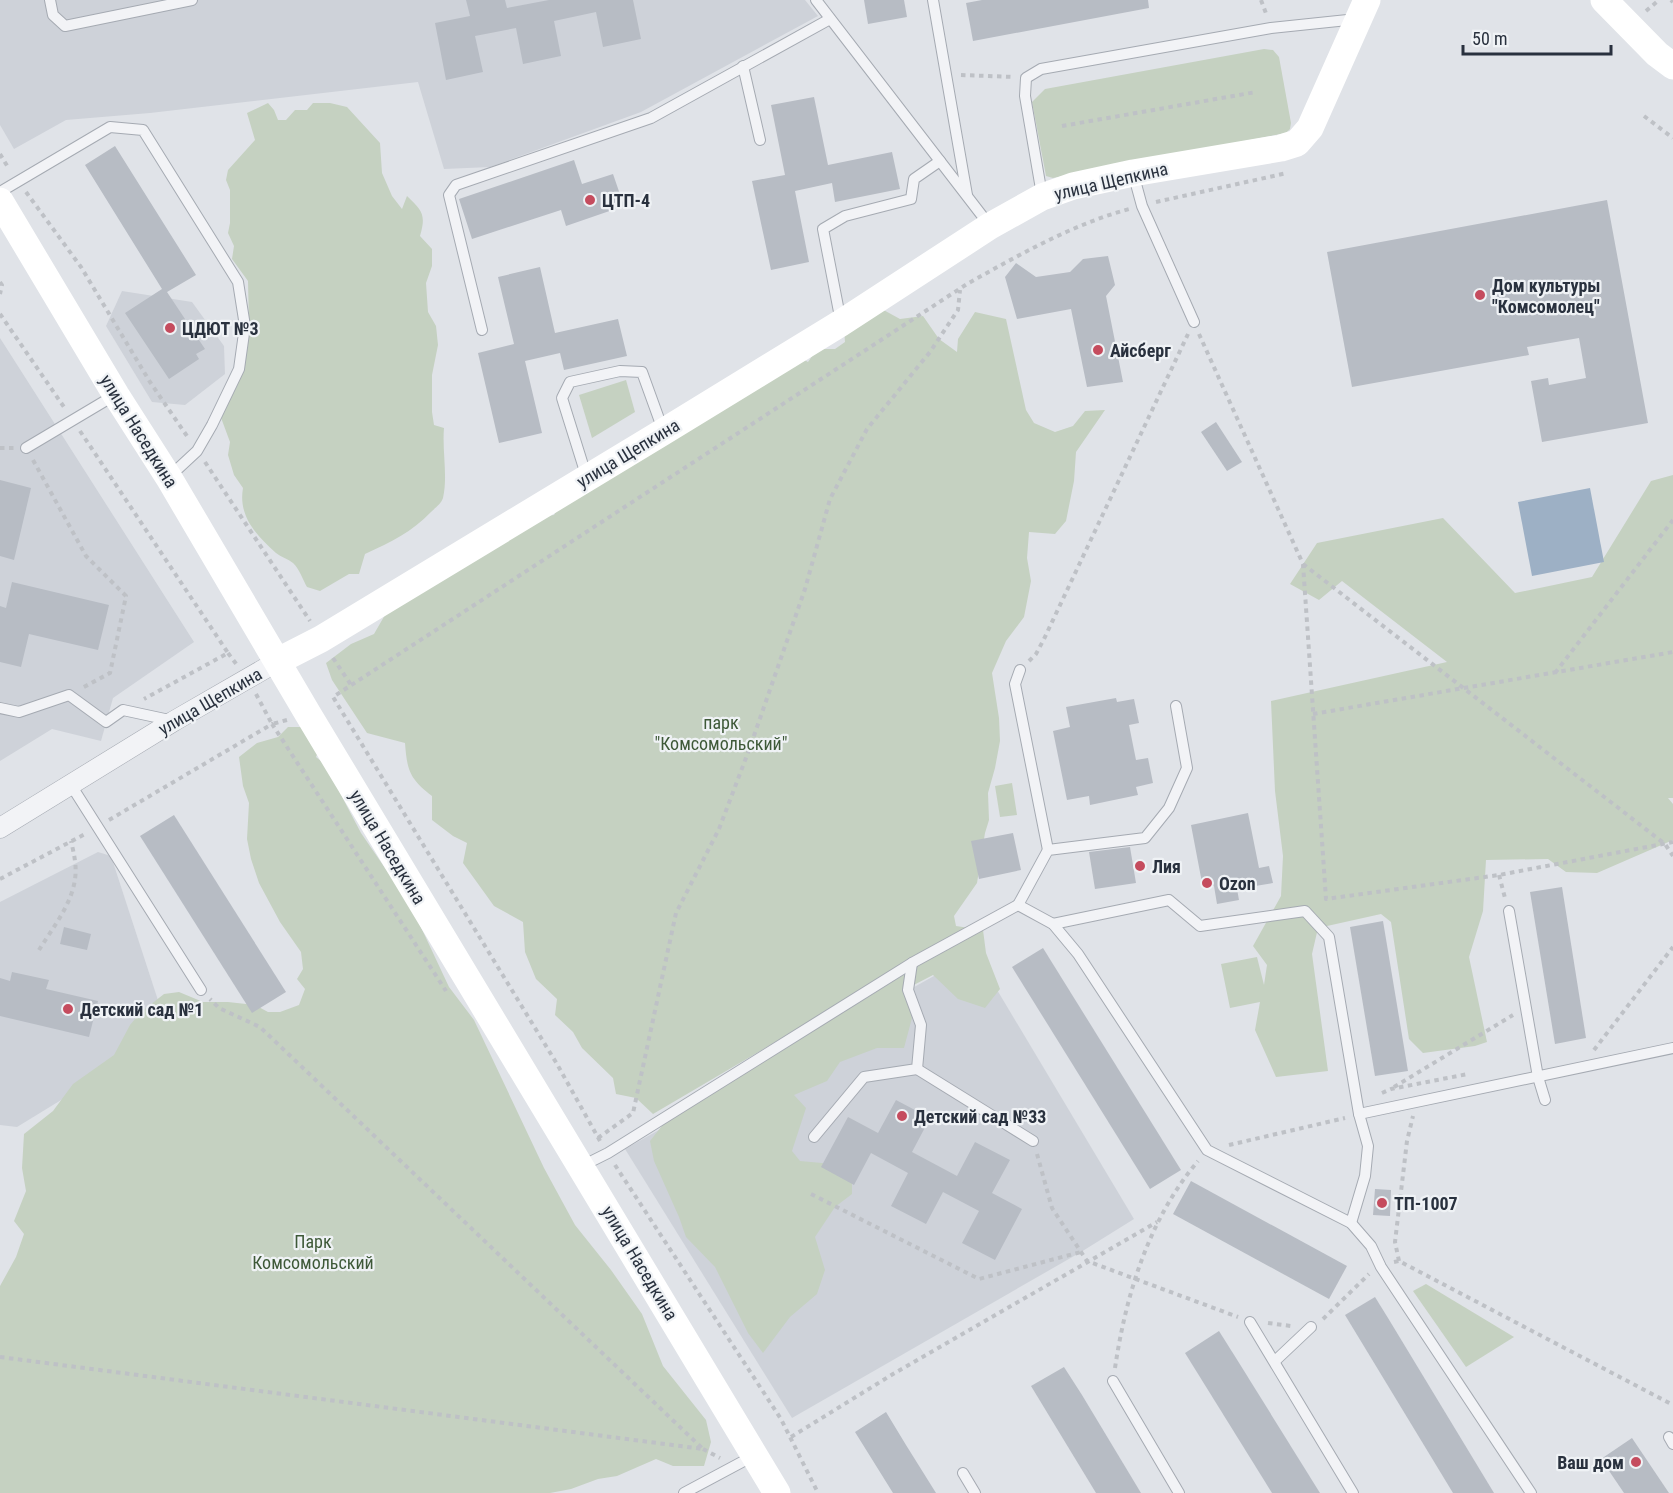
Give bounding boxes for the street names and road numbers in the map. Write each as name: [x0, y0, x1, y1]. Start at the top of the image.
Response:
street label: улица Щепкина: [1052, 158, 1170, 204]
street label: улица Наседкина: [96, 371, 182, 491]
street label: улица Щепкина: [573, 414, 683, 492]
street label: улица Щепкина: [155, 663, 265, 739]
street label: улица Наседкина: [346, 786, 430, 908]
street label: улица Наседкина: [598, 1202, 682, 1324]

